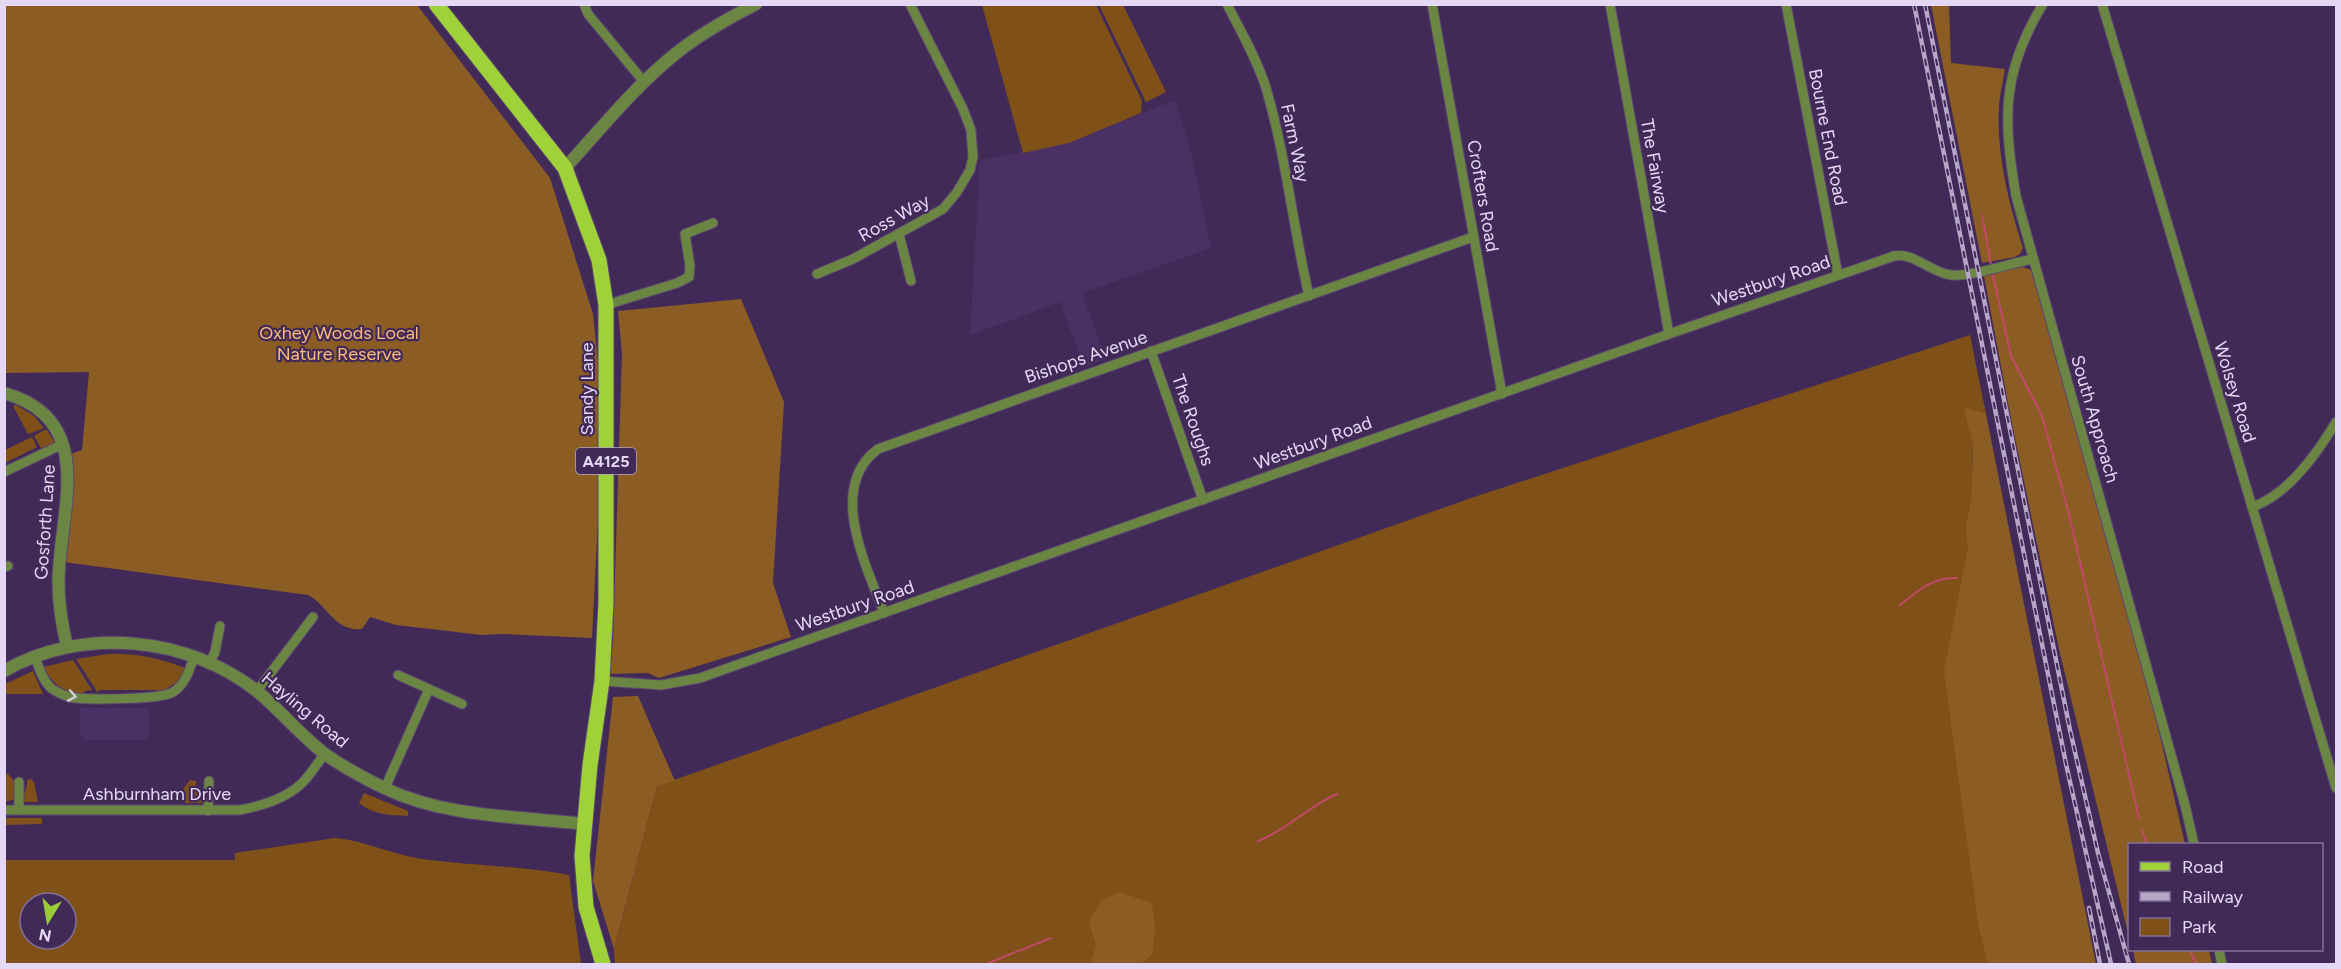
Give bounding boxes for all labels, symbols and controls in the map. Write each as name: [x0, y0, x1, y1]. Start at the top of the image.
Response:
street label: Bourne End Road: [1804, 67, 1852, 207]
street label: Farm Way: [1276, 102, 1314, 185]
street label: The Fairway: [1636, 117, 1674, 216]
street label: Crofters Road: [1462, 138, 1504, 254]
street label: Ross Way: [855, 189, 934, 247]
street label: Westbury Road: [1709, 250, 1833, 312]
park label: Oxhey Woods Local Nature Reserve: [259, 322, 419, 365]
street label: Bishops Avenue: [1022, 326, 1150, 388]
street label: Wolsey Road: [2209, 339, 2261, 445]
street label: Sandy Lane: [576, 342, 598, 436]
street label: South Approach: [2066, 353, 2124, 485]
street label: The Roughs: [1167, 371, 1219, 469]
street label: Westbury Road: [1251, 412, 1375, 474]
road number: A4125: [576, 448, 636, 474]
street label: Gosforth Lane: [30, 464, 60, 580]
street label: Westbury Road: [793, 575, 917, 637]
street label: Hayling Road: [257, 667, 353, 753]
one-way arrow: [67, 689, 77, 702]
street label: Ashburnham Drive: [83, 783, 231, 805]
legend: [2128, 843, 2323, 951]
text: Road: [2182, 856, 2223, 878]
text: Railway: [2182, 886, 2244, 908]
north arrow: [18, 891, 78, 951]
text: Park: [2182, 916, 2217, 938]
text: N: [37, 925, 53, 946]

